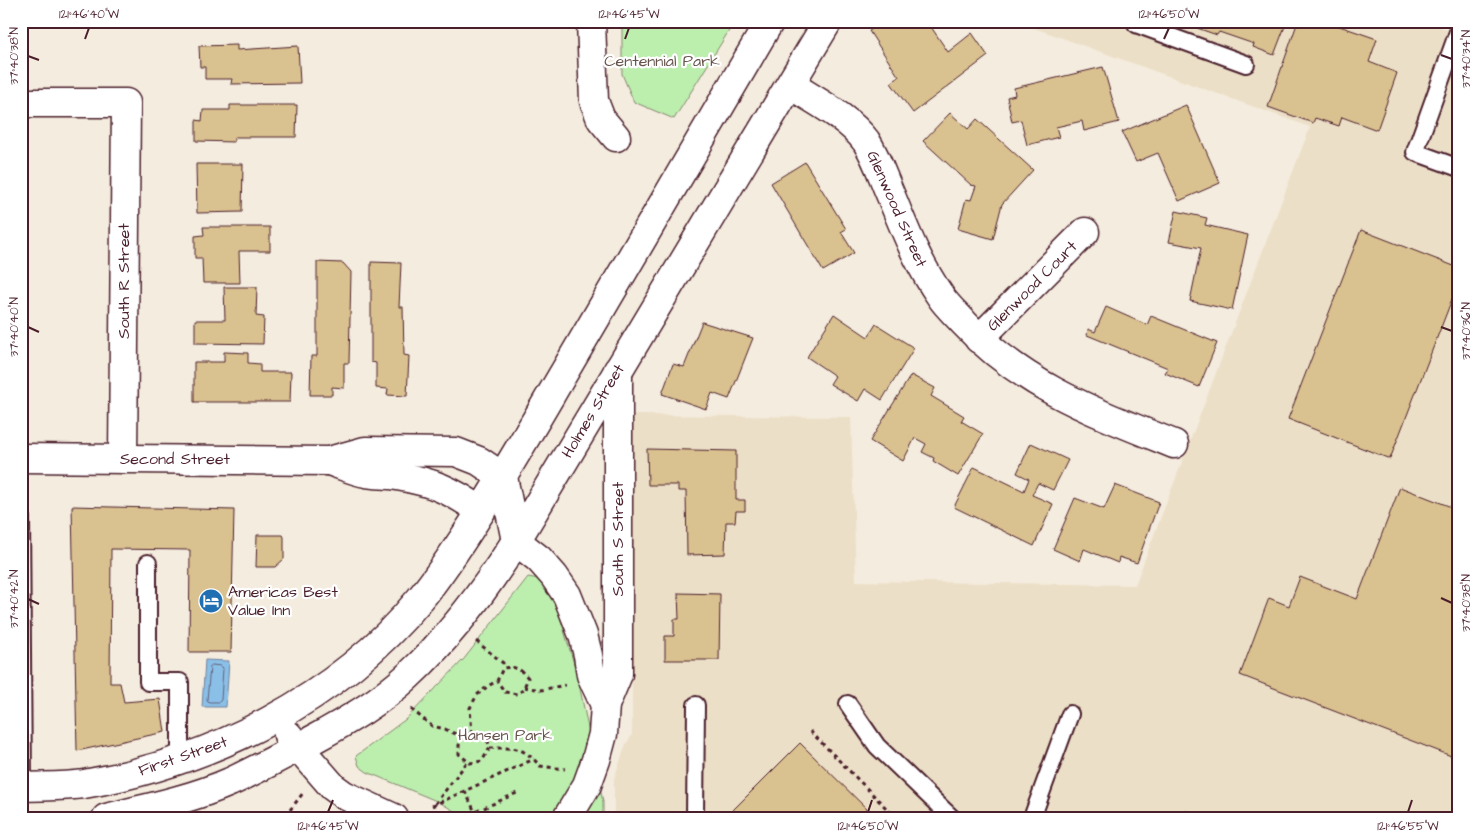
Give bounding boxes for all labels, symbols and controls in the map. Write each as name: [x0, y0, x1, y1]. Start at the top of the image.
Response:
text: 121°46'40"W: [59, 6, 120, 23]
text: 121°46'45"W: [599, 6, 660, 23]
text: 121°46'50"W: [1139, 6, 1200, 23]
text: 37°40'38"N: [6, 27, 23, 85]
text: 37°40'34"N: [1458, 29, 1475, 88]
park label: Centennial Park: [604, 50, 720, 72]
street label: Glenwood Street: [861, 147, 933, 271]
street label: South R Street: [113, 223, 135, 339]
street label: Glenwood Court: [982, 236, 1082, 336]
text: 37°40'40"N: [6, 297, 23, 357]
text: 37°40'36"N: [1458, 302, 1475, 360]
street label: Holmes Street: [556, 359, 630, 462]
street label: Second Street: [120, 448, 231, 470]
street label: South S Street: [607, 481, 629, 596]
text: 37°40'42"N: [6, 569, 23, 629]
text: 37°40'38"N: [1458, 574, 1475, 632]
place label: Americas Best Value Inn: [228, 581, 338, 621]
hotel icon: Americas Best Value Inn: [198, 588, 224, 614]
park label: Hansen Park: [458, 724, 552, 746]
street label: First Street: [136, 730, 231, 781]
text: 121°46'45"W: [298, 818, 359, 835]
text: 121°46'50"W: [838, 818, 899, 835]
text: 121°46'55"W: [1377, 818, 1439, 835]

